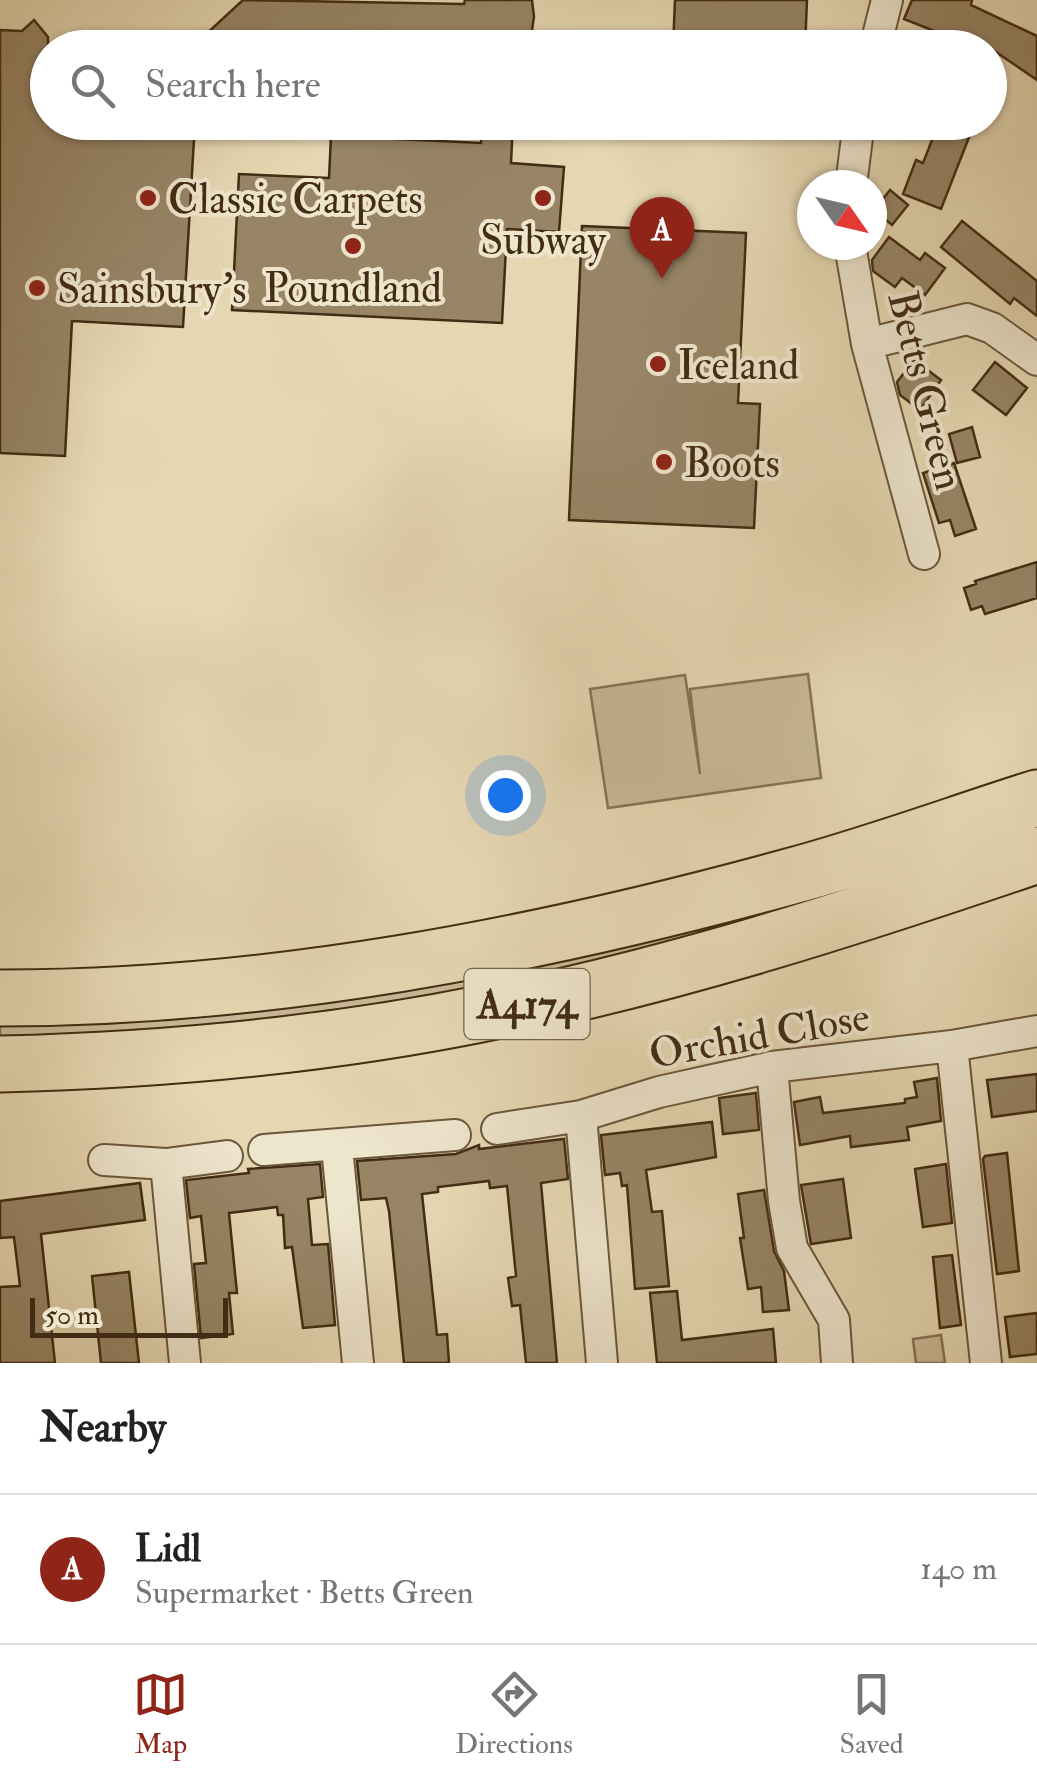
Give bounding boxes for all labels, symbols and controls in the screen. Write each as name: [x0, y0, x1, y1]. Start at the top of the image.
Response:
search box: [30, 30, 1007, 140]
icon: search: [65, 58, 120, 113]
text: Search here: [145, 61, 321, 109]
north arrow: [797, 170, 887, 260]
place label: Classic Carpets: [168, 174, 423, 226]
marker: Classic Carpets: [137, 187, 159, 209]
marker: Subway: [532, 187, 554, 209]
pin: A: [630, 196, 694, 279]
place label: Subway: [480, 215, 607, 267]
marker: Poundland: [342, 235, 364, 257]
place label: Poundland: [264, 263, 442, 315]
place label: Sainsbury's: [57, 264, 247, 316]
marker: Sainsbury's: [26, 277, 48, 299]
street label: Betts Green: [875, 286, 975, 495]
place label: Iceland: [678, 340, 800, 392]
marker: Iceland: [647, 353, 669, 375]
place label: Boots: [684, 438, 780, 490]
marker: Boots: [653, 451, 675, 473]
your location: [480, 770, 531, 821]
road number: A4174: [464, 969, 590, 1039]
street label: Orchid Close: [645, 991, 873, 1081]
scale bar: [30, 1293, 228, 1338]
text: 50 m: [45, 1298, 99, 1333]
text: Nearby: [40, 1402, 166, 1454]
text: Lidl: [135, 1525, 201, 1573]
text: A: [62, 1549, 83, 1589]
text: 140 m: [920, 1549, 997, 1589]
text: Supermarket · Betts Green: [135, 1573, 474, 1613]
tab: Map: [133, 1667, 188, 1762]
tab: Directions: [455, 1667, 573, 1762]
tab: Saved: [840, 1667, 904, 1762]

